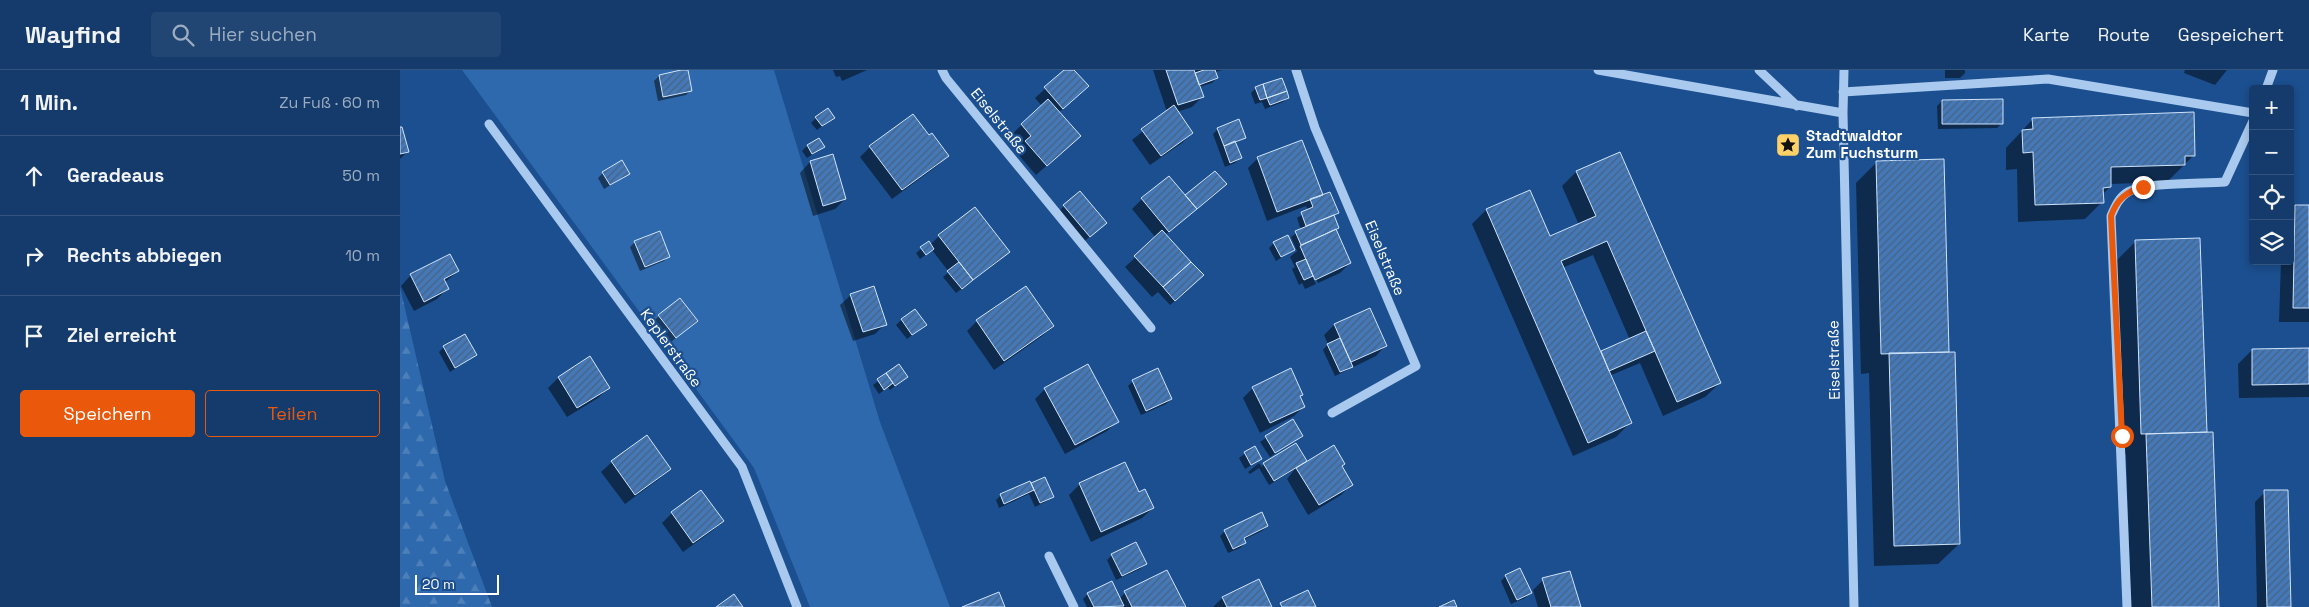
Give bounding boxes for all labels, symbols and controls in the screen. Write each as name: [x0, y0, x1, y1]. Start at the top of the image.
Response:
search box: [151, 12, 501, 57]
text: Wayfind: [25, 19, 121, 50]
icon: search: [169, 21, 197, 49]
text: Hier suchen: [209, 22, 317, 47]
text: Karte: [2023, 23, 2070, 46]
text: Route: [2098, 23, 2150, 46]
text: Gespeichert: [2178, 23, 2284, 46]
street label: Eiselstraße: [967, 84, 1032, 158]
map controls: [2249, 85, 2294, 265]
button: +: [2249, 85, 2294, 130]
text: 1 Min.: [20, 89, 78, 116]
text: Zu Fuß · 60 m: [279, 92, 380, 113]
place label: Stadtwaldtor Zum Fuchsturm: [1806, 126, 1918, 162]
button: −: [2249, 130, 2294, 175]
place icon: Stadtwaldtor Zum Fuchsturm: [1775, 132, 1801, 158]
icon: ahead: [20, 162, 48, 190]
text: Geradeaus: [67, 163, 164, 188]
text: 50 m: [342, 165, 380, 186]
button: locate: [2249, 175, 2294, 220]
route end: [2132, 176, 2155, 199]
street label: Eiselstraße: [1361, 217, 1410, 298]
button: layers: [2249, 220, 2294, 265]
icon: right: [20, 242, 48, 270]
text: Rechts abbiegen: [67, 243, 222, 268]
text: 10 m: [345, 245, 380, 266]
street label: Keplerstraße: [637, 305, 706, 391]
street label: Eiselstraße: [1823, 320, 1844, 400]
icon: arrive: [20, 322, 48, 350]
text: Ziel erreicht: [67, 323, 177, 348]
button: Speichern: [20, 390, 195, 437]
button: Teilen: [205, 390, 380, 437]
route start: [2111, 425, 2134, 448]
scale bar: [415, 572, 499, 595]
text: 20 m: [422, 575, 455, 593]

